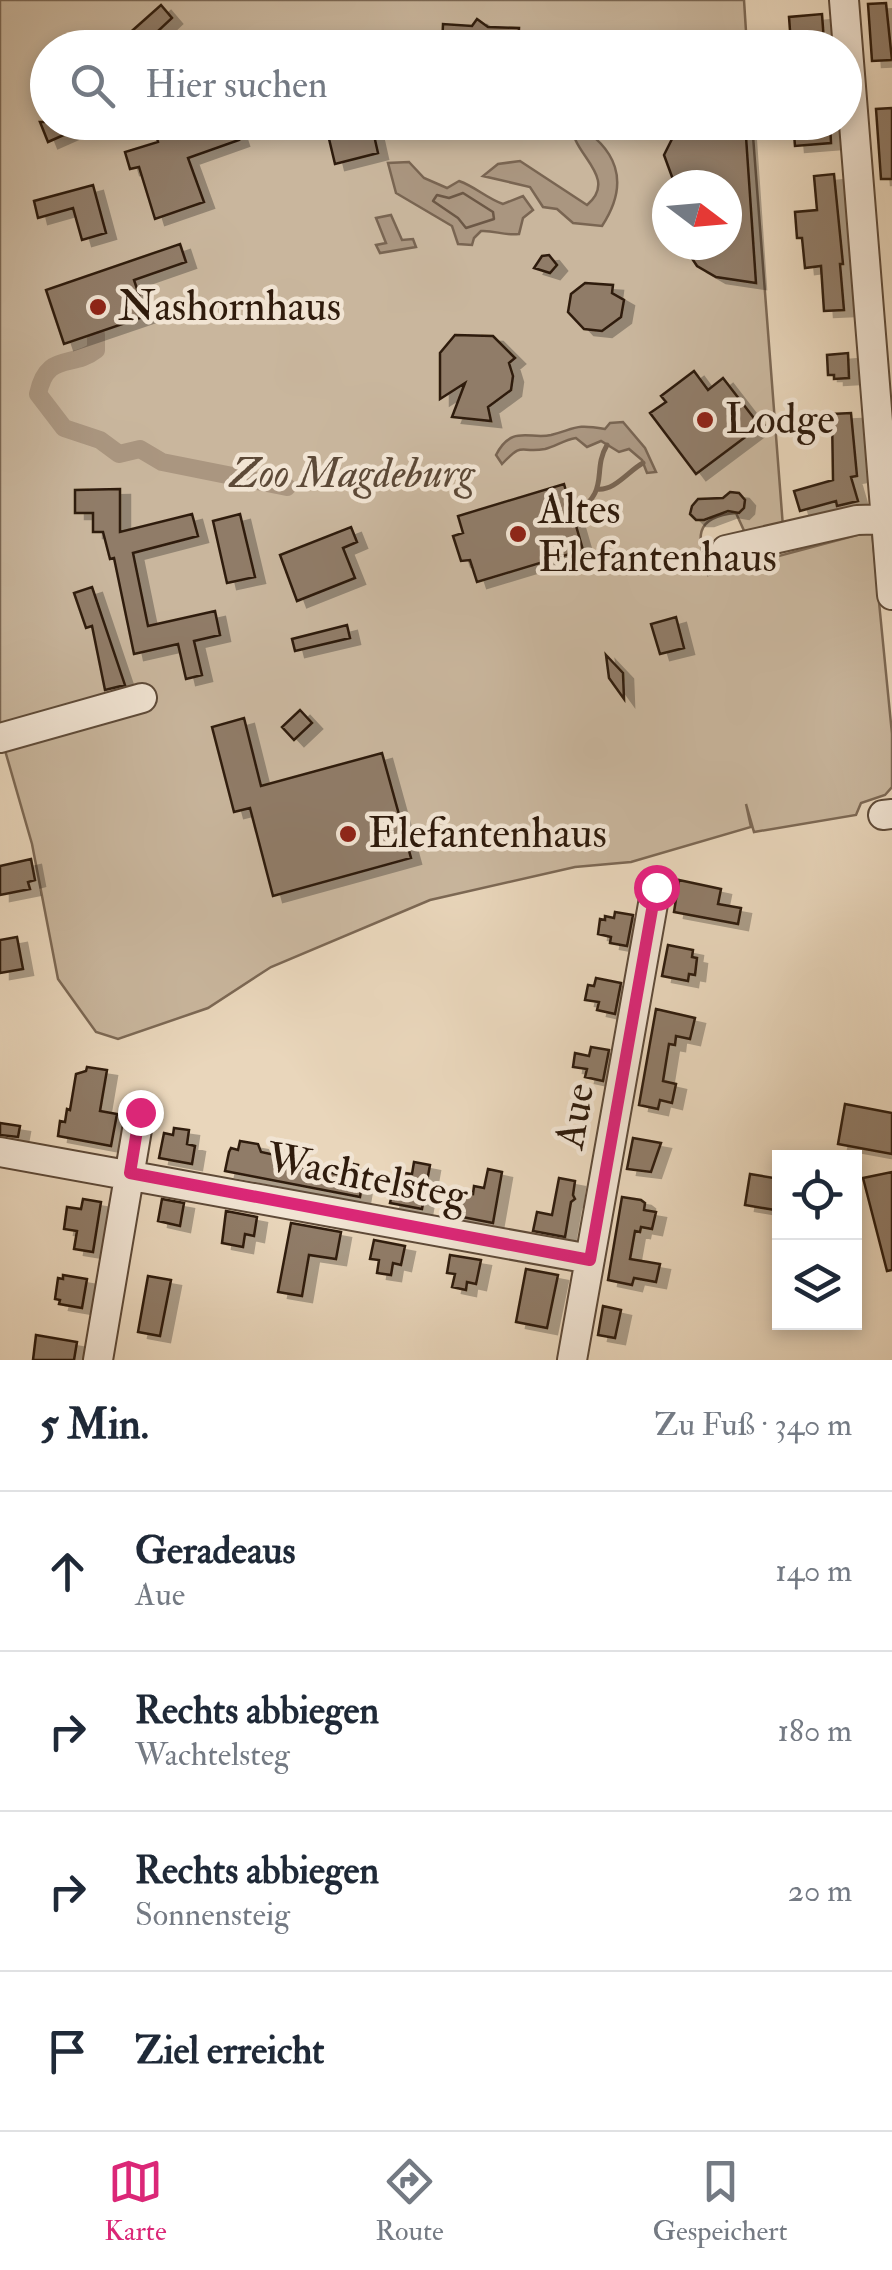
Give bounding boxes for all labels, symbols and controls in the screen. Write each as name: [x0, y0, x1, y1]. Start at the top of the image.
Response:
search box: [30, 30, 862, 140]
icon: search: [65, 58, 120, 113]
text: Hier suchen: [145, 61, 328, 109]
north arrow: [652, 170, 742, 260]
place label: Nashornhaus: [118, 281, 341, 333]
marker: Nashornhaus: [87, 296, 109, 318]
place label: Lodge: [725, 394, 835, 446]
marker: Lodge: [694, 409, 716, 431]
park label: Zoo Magdeburg: [228, 448, 476, 500]
place label: Altes Elefantenhaus: [537, 484, 777, 584]
marker: Altes Elefantenhaus: [507, 523, 529, 545]
place label: Elefantenhaus: [368, 808, 607, 860]
marker: Elefantenhaus: [337, 823, 359, 845]
route start: [634, 865, 680, 911]
street label: Aue: [544, 1079, 606, 1154]
route end: [118, 1090, 164, 1136]
street label: Wachtelsteg: [261, 1132, 473, 1222]
map controls: [772, 1150, 862, 1330]
button: locate: [772, 1150, 862, 1240]
button: layers: [772, 1240, 862, 1330]
text: 5 Min.: [40, 1399, 149, 1451]
text: Zu Fuß · 340 m: [654, 1405, 852, 1445]
text: Geradeaus: [135, 1527, 296, 1575]
icon: ahead: [40, 1544, 95, 1599]
text: 140 m: [775, 1551, 852, 1591]
text: Aue: [135, 1575, 185, 1615]
text: Rechts abbiegen: [135, 1687, 379, 1735]
icon: right: [40, 1704, 95, 1759]
text: 180 m: [778, 1711, 852, 1751]
text: Wachtelsteg: [135, 1735, 290, 1775]
text: Rechts abbiegen: [135, 1847, 379, 1895]
icon: right: [40, 1864, 95, 1919]
text: 20 m: [788, 1871, 852, 1911]
text: Sonnensteig: [135, 1895, 290, 1935]
icon: arrive: [40, 2024, 95, 2079]
text: Ziel erreicht: [135, 2027, 324, 2075]
tab: Karte: [104, 2154, 167, 2249]
tab: Route: [375, 2154, 444, 2249]
tab: Gespeichert: [652, 2154, 788, 2249]

